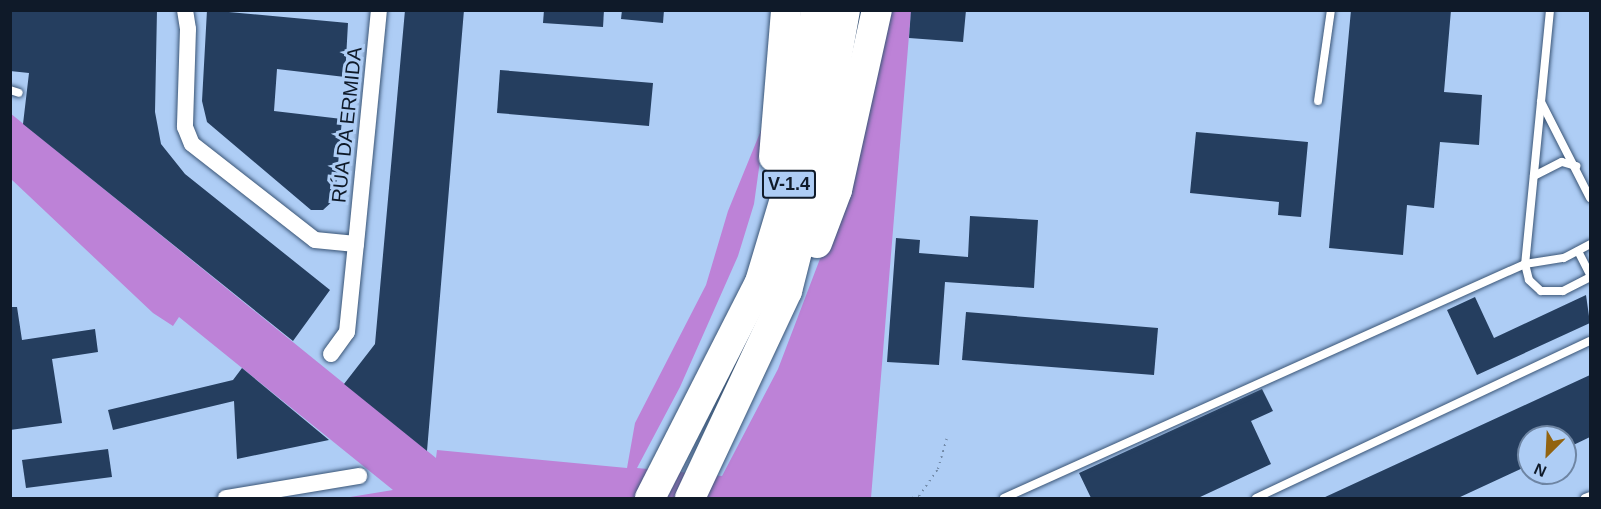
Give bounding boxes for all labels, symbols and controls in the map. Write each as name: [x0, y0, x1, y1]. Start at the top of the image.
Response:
street label: RÚA DA ERMIDA: [327, 45, 367, 205]
road number: V-1.4: [760, 169, 818, 199]
north arrow: [1517, 425, 1577, 485]
text: N: [1532, 460, 1549, 480]

